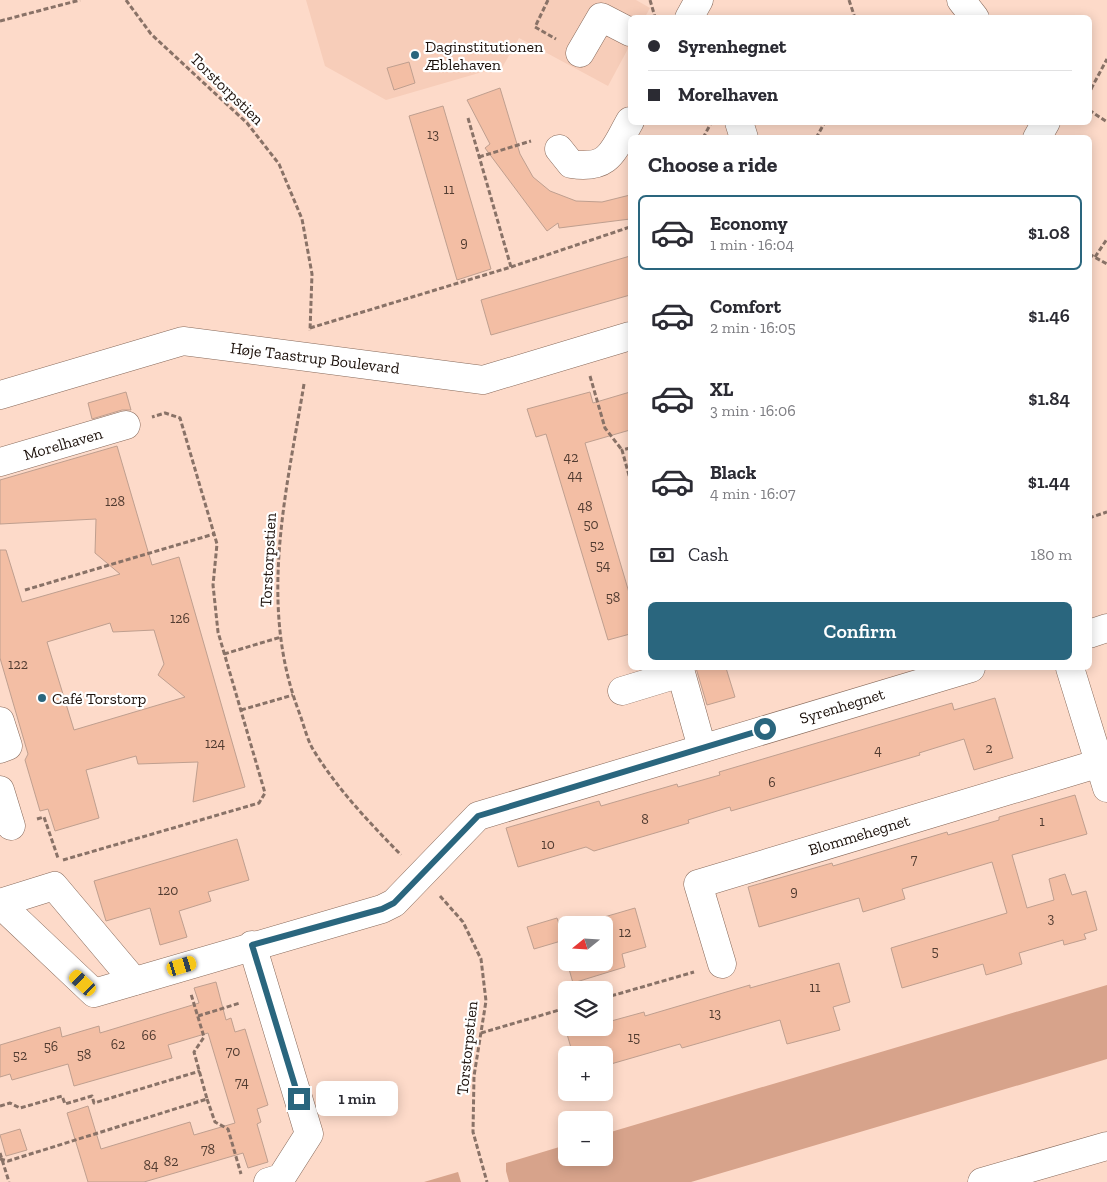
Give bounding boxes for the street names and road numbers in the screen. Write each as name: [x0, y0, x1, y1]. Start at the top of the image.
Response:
street label: Torstorpstien: [186, 49, 268, 129]
street label: Høje Taastrup Boulevard: [229, 338, 401, 378]
street label: Morelhaven: [21, 423, 106, 464]
street label: Torstorpstien: [256, 511, 280, 608]
street label: Syrenhegnet: [797, 684, 887, 728]
street label: Blommehegnet: [806, 811, 912, 859]
street label: Torstorpstien: [453, 999, 481, 1096]

